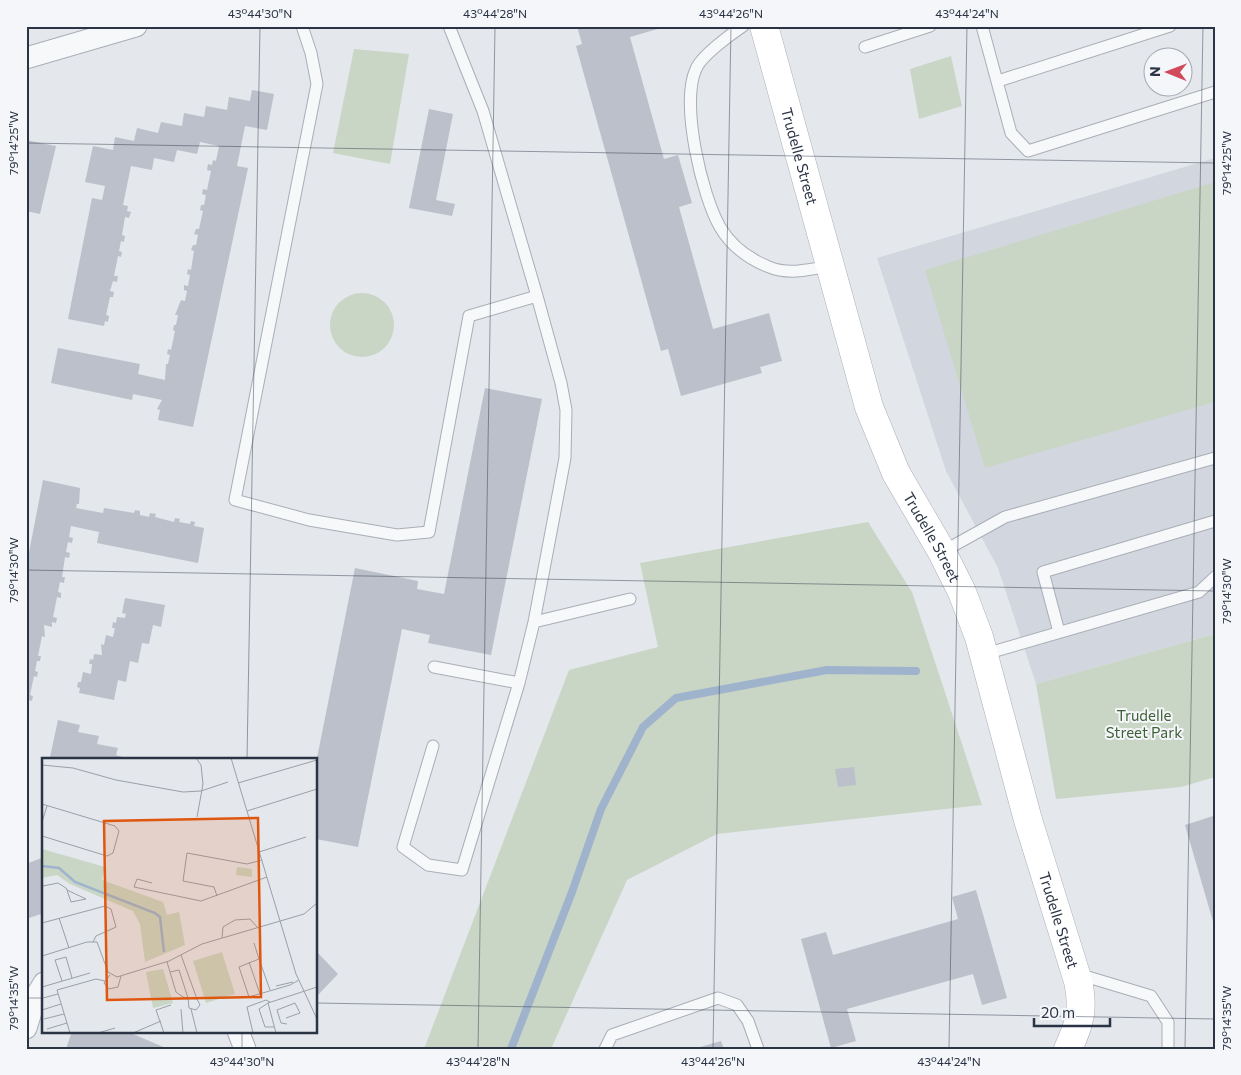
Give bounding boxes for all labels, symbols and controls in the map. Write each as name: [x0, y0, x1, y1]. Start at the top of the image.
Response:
text: 43°44'30"N: [228, 6, 292, 20]
text: 43°44'28"N: [463, 6, 527, 20]
text: 43°44'26"N: [699, 6, 763, 20]
text: 43°44'24"N: [935, 6, 999, 20]
north arrow: [1144, 48, 1194, 98]
text: N: [1146, 66, 1163, 77]
street label: Trudelle Street: [778, 105, 822, 207]
text: 79°14'25"W: [6, 111, 20, 175]
text: 79°14'25"W: [1219, 131, 1233, 195]
street label: Trudelle Street: [900, 489, 964, 585]
text: 79°14'30"W: [6, 537, 20, 603]
text: 79°14'30"W: [1219, 558, 1233, 624]
park label: Trudelle Street Park: [1106, 706, 1182, 741]
inset map: [42, 758, 318, 1032]
street label: Trudelle Street: [1036, 870, 1083, 971]
text: 79°14'35"W: [6, 966, 20, 1030]
text: 79°14'35"W: [1219, 986, 1233, 1050]
scale bar: [1034, 995, 1110, 1027]
text: 20 m: [1041, 1003, 1075, 1021]
text: 43°44'30"N: [210, 1054, 274, 1068]
text: 43°44'28"N: [446, 1054, 510, 1068]
text: 43°44'26"N: [681, 1054, 745, 1068]
text: 43°44'24"N: [917, 1054, 981, 1068]

